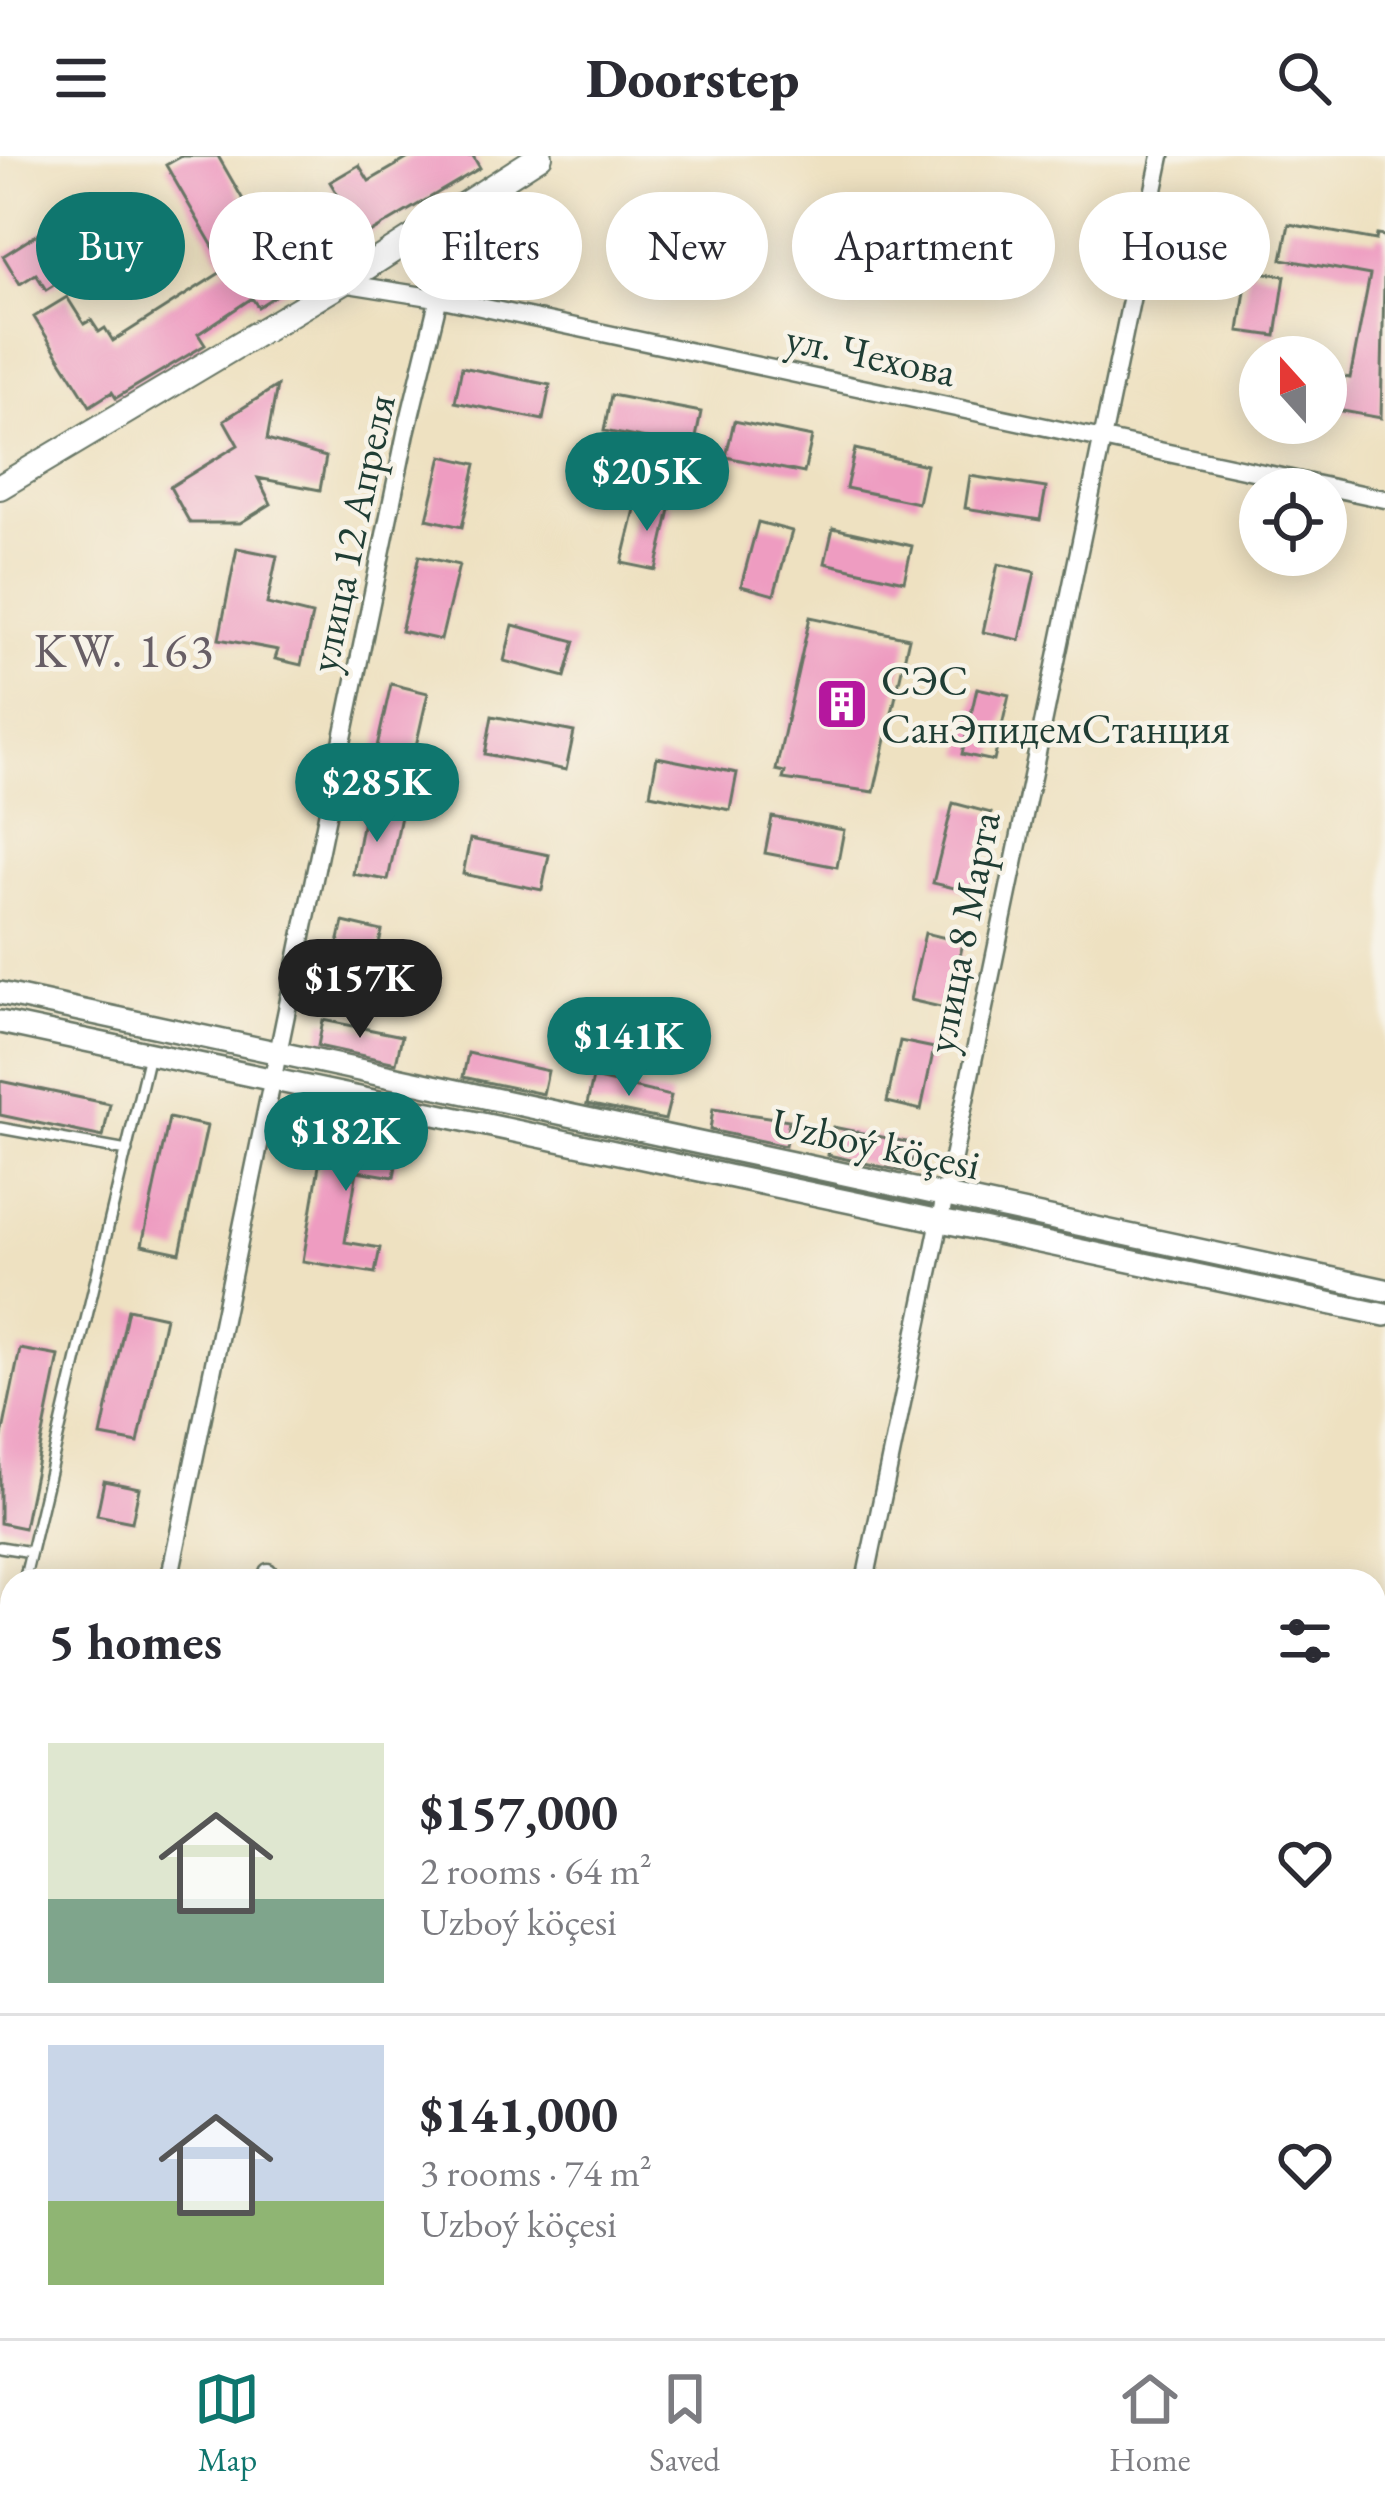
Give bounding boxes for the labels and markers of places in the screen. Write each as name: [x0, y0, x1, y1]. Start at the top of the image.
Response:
pin: $205K: [563, 432, 731, 534]
place label: СЭС СанЭпидемСтанция: [881, 653, 1230, 756]
building icon: СЭС СанЭпидемСтанция: [814, 676, 870, 732]
pin: $285K: [293, 743, 461, 845]
pin: $157K: [276, 939, 444, 1041]
pin: $141K: [545, 997, 713, 1099]
pin: $182K: [262, 1092, 430, 1194]

